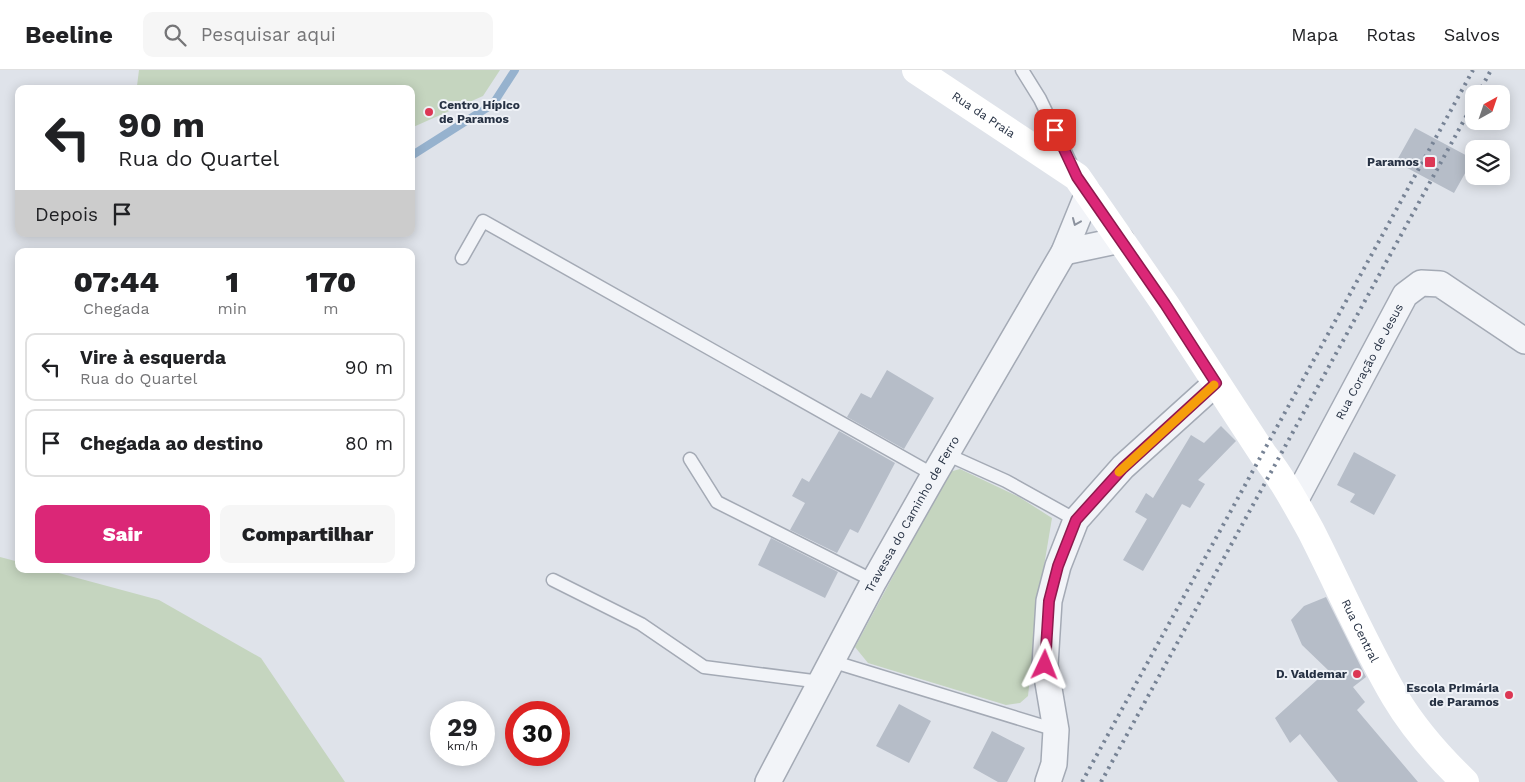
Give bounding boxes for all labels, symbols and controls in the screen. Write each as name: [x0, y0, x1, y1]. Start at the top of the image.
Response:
search box: [143, 12, 493, 57]
text: Beeline: [25, 21, 113, 49]
icon: search: [161, 21, 189, 49]
text: Pesquisar aqui: [201, 23, 336, 46]
text: Mapa: [1291, 24, 1338, 45]
text: Rotas: [1366, 24, 1416, 45]
text: Salvos: [1444, 24, 1500, 45]
north arrow: [1465, 85, 1510, 130]
map controls: [1465, 85, 1510, 185]
street label: Rua da Praia: [949, 89, 1018, 141]
place label: Centro Hípico de Paramos: [439, 98, 520, 126]
text: 90 m: [118, 104, 205, 146]
icon: left: [35, 105, 100, 170]
marker: Centro Hípico de Paramos: [423, 106, 435, 118]
pin: [1034, 109, 1076, 151]
icon: arrive: [1041, 116, 1069, 144]
button: layers: [1465, 140, 1510, 185]
text: Rua do Quartel: [118, 146, 279, 171]
place label: Paramos: [1367, 155, 1420, 169]
marker: Paramos: [1423, 155, 1437, 169]
icon: arrive: [108, 200, 136, 228]
text: Depois: [35, 203, 98, 226]
one-way arrow: [1072, 217, 1082, 226]
text: 07:44: [74, 264, 159, 299]
text: 1: [226, 264, 239, 299]
text: 170: [306, 264, 356, 299]
text: Chegada: [83, 299, 150, 318]
text: min: [218, 299, 247, 318]
text: m: [323, 299, 339, 318]
street label: Rua Coração de Jesus: [1333, 301, 1406, 422]
text: Vire à esquerda: [80, 346, 226, 369]
icon: left: [37, 353, 65, 381]
text: 90 m: [345, 356, 393, 379]
text: Rua do Quartel: [80, 369, 197, 388]
icon: arrive: [37, 429, 65, 457]
text: Chegada ao destino: [80, 432, 263, 455]
text: 80 m: [345, 432, 393, 455]
street label: Travessa do Caminho de Ferro: [862, 434, 962, 595]
button: Sair: [35, 505, 210, 563]
button: Compartilhar: [220, 505, 395, 563]
street label: Rua Central: [1338, 597, 1382, 665]
position arrow: [1018, 638, 1070, 690]
place label: D. Valdemar: [1276, 667, 1348, 681]
marker: D. Valdemar: [1351, 668, 1363, 680]
place label: Escola Primária de Paramos: [1406, 681, 1500, 709]
marker: Escola Primária de Paramos: [1503, 689, 1515, 701]
speed limit sign: 30: [505, 701, 570, 766]
text: 29: [447, 713, 478, 742]
text: km/h: [447, 739, 478, 753]

